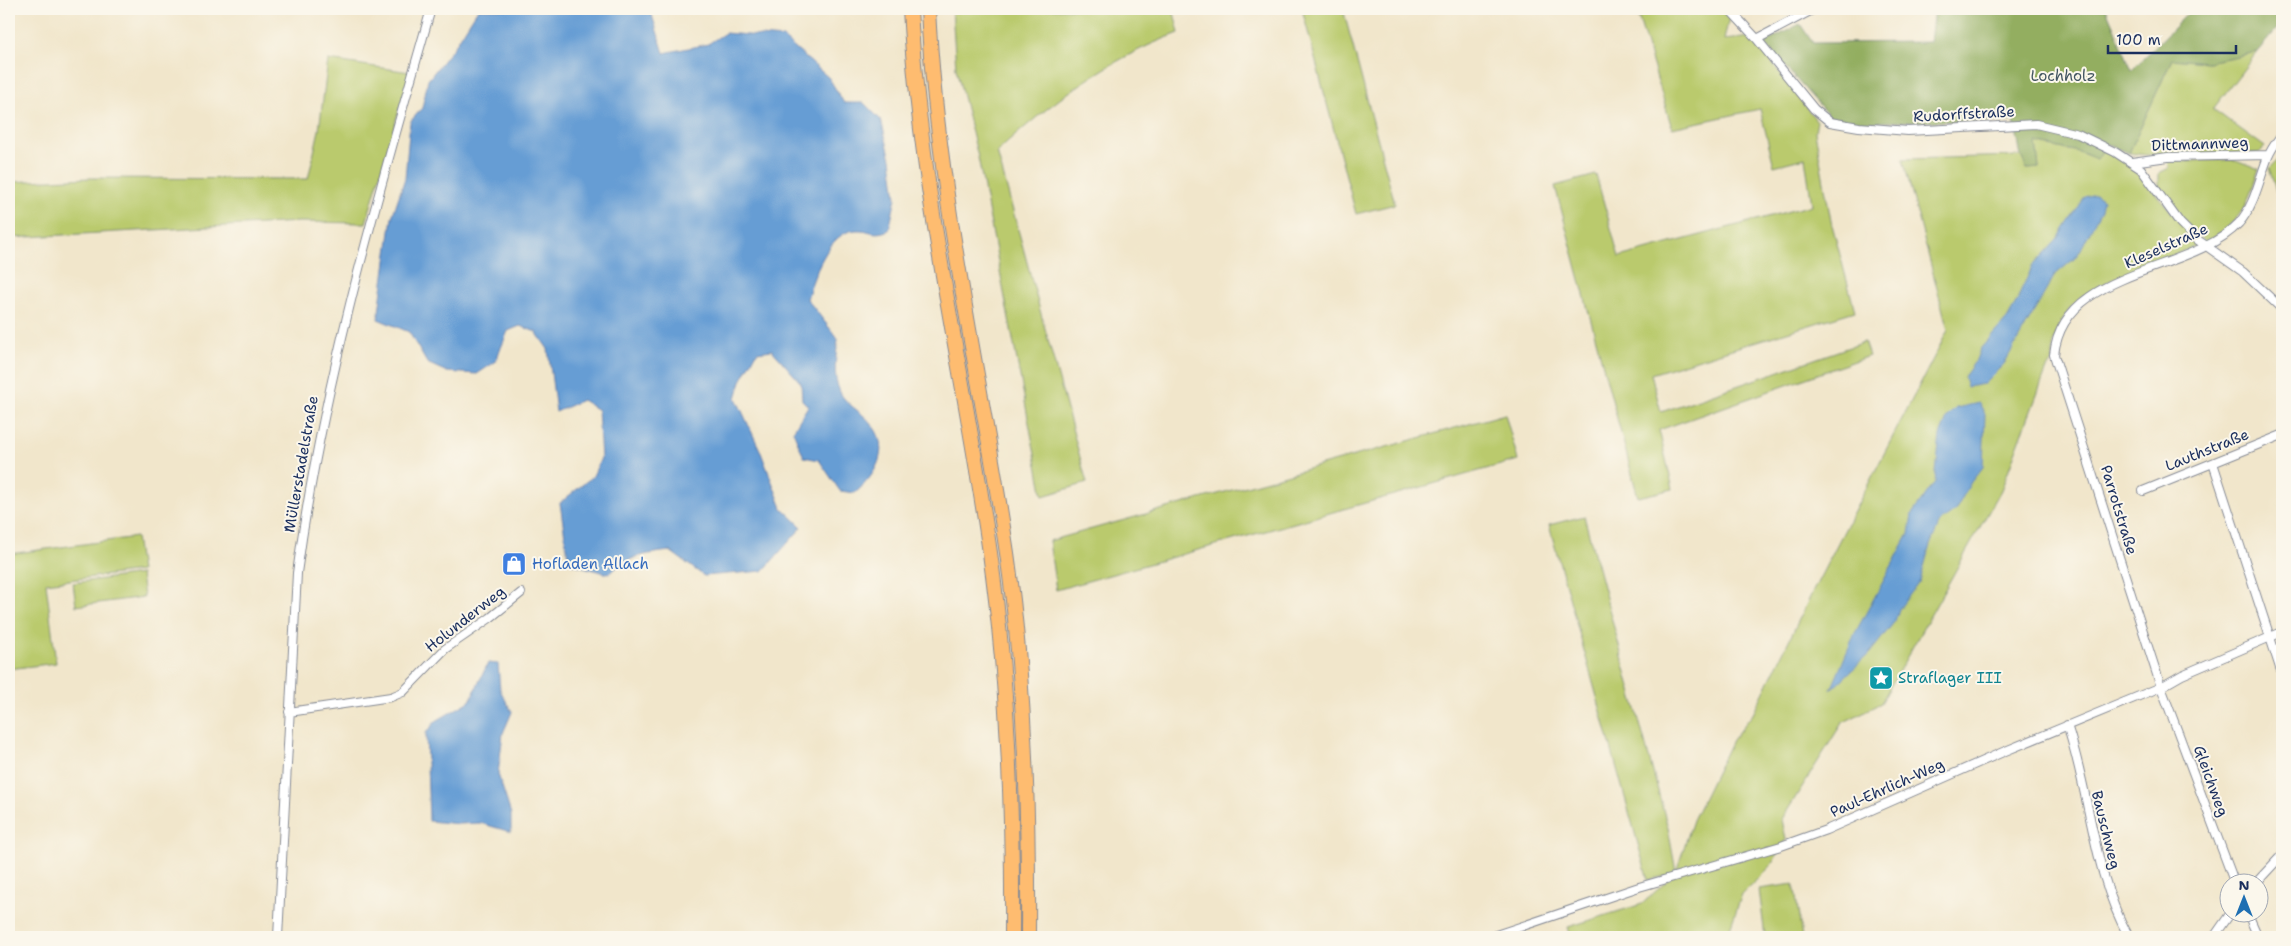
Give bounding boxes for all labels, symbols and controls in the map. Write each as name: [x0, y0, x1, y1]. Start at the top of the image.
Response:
scale bar: [2108, 22, 2236, 54]
text: 100 m: [2116, 30, 2161, 50]
park label: Lochholz: [2030, 66, 2096, 86]
street label: Rudorffstraße: [1913, 101, 2015, 127]
street label: Dittmannweg: [2151, 132, 2249, 156]
street label: Kleselstraße: [2121, 219, 2211, 273]
street label: Müllerstadelstraße: [279, 394, 323, 534]
street label: Lauthstraße: [2162, 424, 2252, 476]
street label: Parrotstraße: [2096, 463, 2142, 557]
shop icon: Hofladen Allach: [501, 551, 527, 577]
place label: Hofladen Allach: [532, 554, 649, 574]
street label: Holunderweg: [421, 581, 509, 657]
place icon: Straflager III: [1868, 665, 1894, 691]
place label: Straflager III: [1898, 668, 2002, 688]
street label: Gleichweg: [2189, 743, 2233, 819]
street label: Paul-Ehrlich-Weg: [1827, 754, 1947, 822]
street label: Bauschweg: [2087, 789, 2125, 871]
north arrow: [2218, 874, 2268, 924]
text: N: [2238, 876, 2250, 894]

